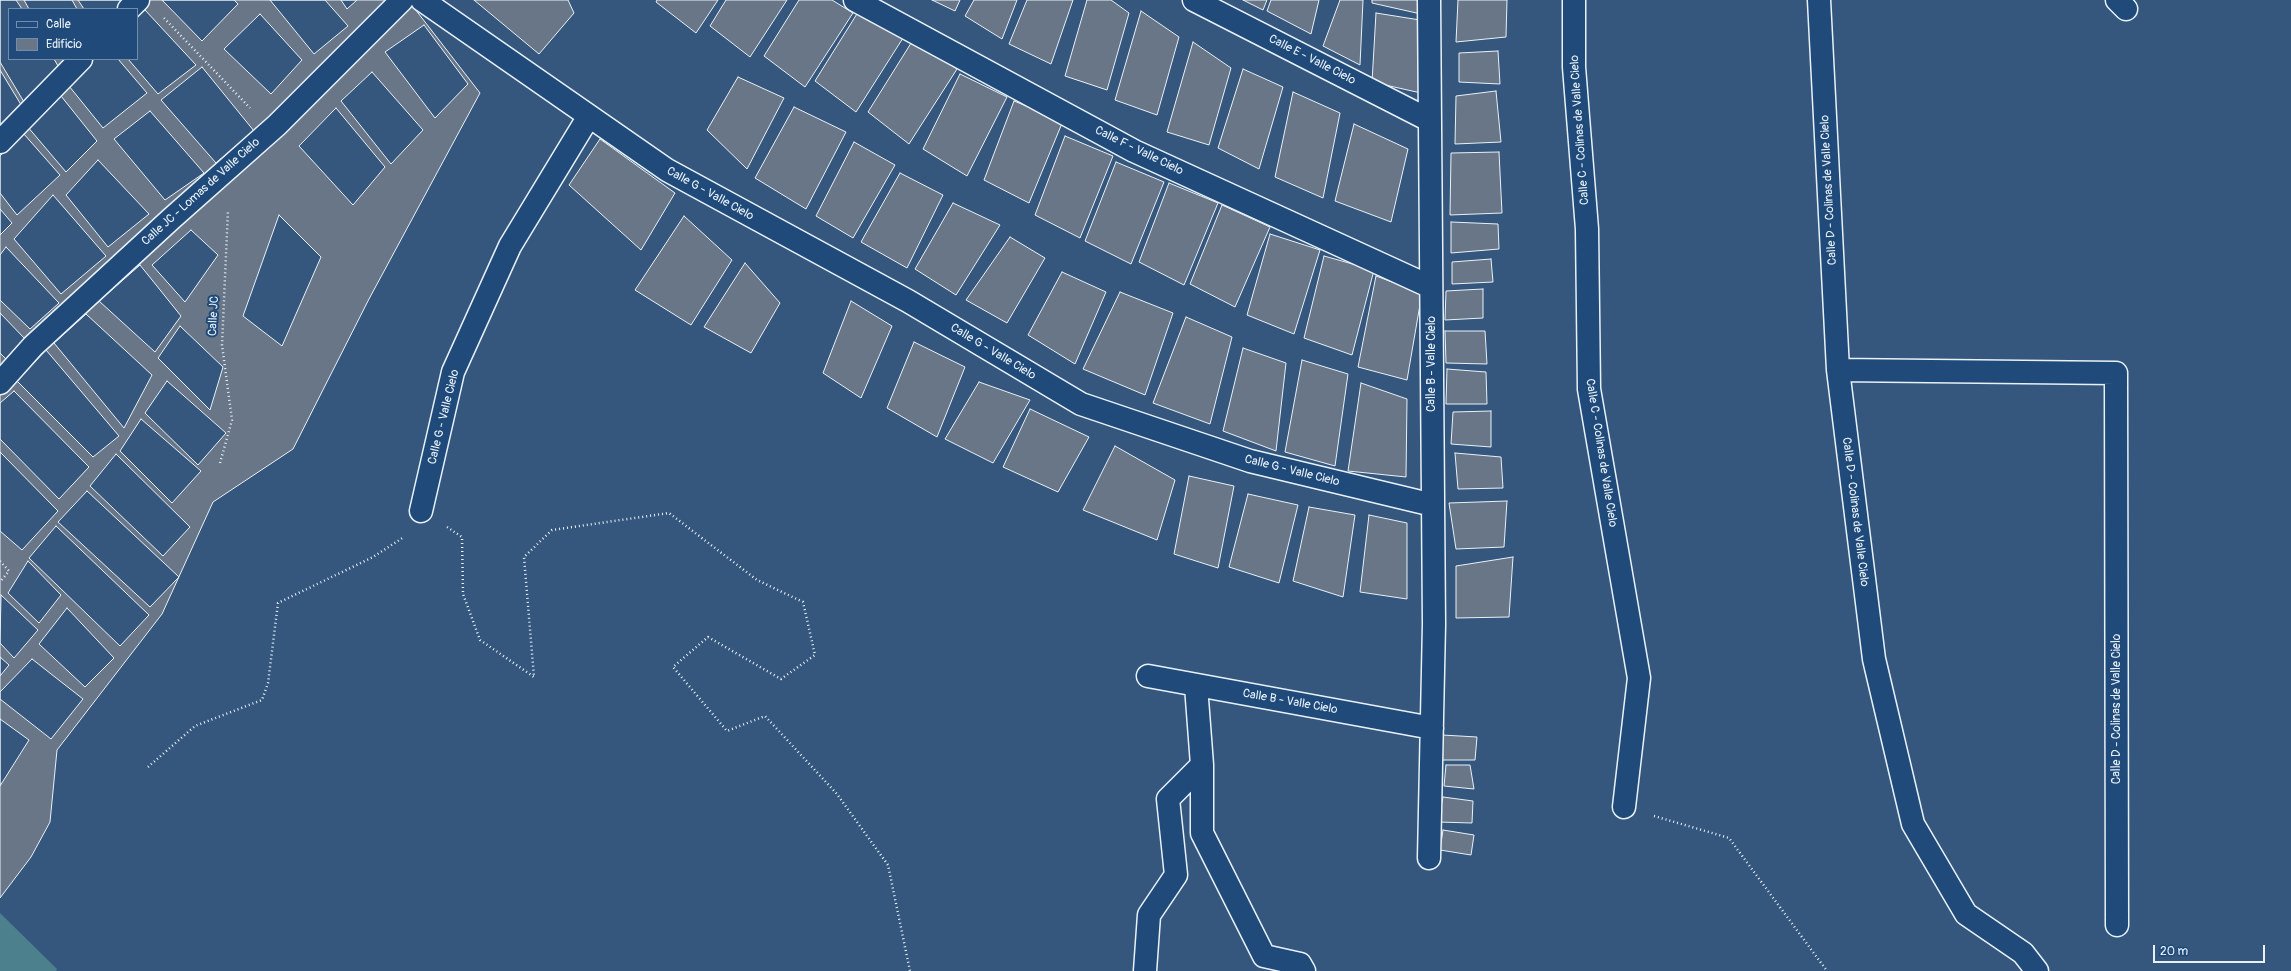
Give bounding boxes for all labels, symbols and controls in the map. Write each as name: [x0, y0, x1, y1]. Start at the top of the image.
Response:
legend: [8, 8, 138, 60]
text: Calle: [46, 17, 71, 32]
street label: Calle E - Valle Cielo: [1266, 32, 1358, 88]
text: Edificio: [46, 37, 82, 52]
street label: Calle C - Colinas de Valle Cielo: [1568, 55, 1592, 205]
street label: Calle D - Colinas de Valle Cielo: [1818, 115, 1840, 265]
street label: Calle F - Valle Cielo: [1092, 123, 1186, 179]
street label: Calle JC - Lomas de Valle Cielo: [139, 135, 263, 249]
street label: Calle G - Valle Cielo: [664, 164, 756, 224]
street label: Calle JC: [206, 295, 222, 337]
street label: Calle B - Valle Cielo: [1425, 316, 1439, 412]
street label: Calle G - Valle Cielo: [948, 321, 1038, 383]
street label: Calle G - Valle Cielo: [425, 368, 463, 466]
street label: Calle C - Colinas de Valle Cielo: [1582, 378, 1620, 528]
street label: Calle D - Colinas de Valle Cielo: [1839, 436, 1871, 588]
street label: Calle G - Valle Cielo: [1243, 452, 1341, 490]
street label: Calle D - Colinas de Valle Cielo: [2110, 634, 2124, 784]
street label: Calle B - Valle Cielo: [1241, 687, 1339, 717]
scale bar: [2155, 937, 2267, 963]
text: 20 m: [2160, 944, 2188, 959]

